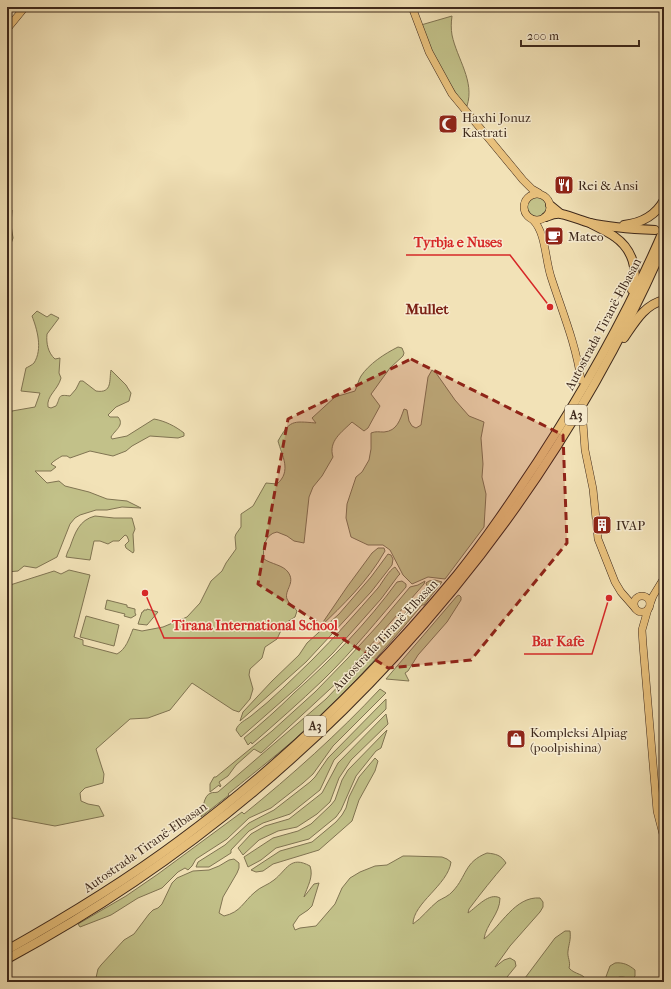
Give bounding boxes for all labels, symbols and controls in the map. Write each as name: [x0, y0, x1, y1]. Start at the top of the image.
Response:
scale bar: [521, 22, 639, 48]
text: 200 m: [527, 29, 559, 43]
place label: Haxhi Jonuz Kastrati: [462, 110, 531, 140]
mosque icon: Haxhi Jonuz Kastrati: [437, 113, 459, 135]
restaurant icon: Rei & Ansi: [553, 174, 575, 196]
place label: Rei & Ansi: [578, 178, 639, 193]
cafe icon: Mateo: [543, 225, 565, 247]
callout: Tyrbja e Nuses: [406, 229, 510, 255]
place label: Mateo: [568, 229, 604, 244]
text: Tyrbja e Nuses: [413, 234, 503, 251]
street label: Autostrada Tiranë-Elbasan: [561, 255, 644, 394]
district label: Mullet: [404, 300, 449, 318]
road number: A3: [565, 405, 587, 425]
building icon: IVAP: [591, 514, 613, 536]
place label: IVAP: [616, 518, 645, 533]
street label: Autostrada Tiranë-Elbasan: [329, 576, 441, 695]
callout: Tirana International School: [164, 612, 346, 638]
text: Tirana International School: [171, 617, 338, 634]
callout: Bar Kafe: [524, 628, 592, 654]
text: Bar Kafe: [532, 633, 584, 650]
road number: A3: [304, 716, 326, 736]
place label: Kompleksi Alpiag (poolpishina): [530, 725, 628, 755]
shop icon: Kompleksi Alpiag (poolpishina): [505, 728, 527, 750]
street label: Autostrada Tiranë-Elbasan: [79, 798, 210, 896]

